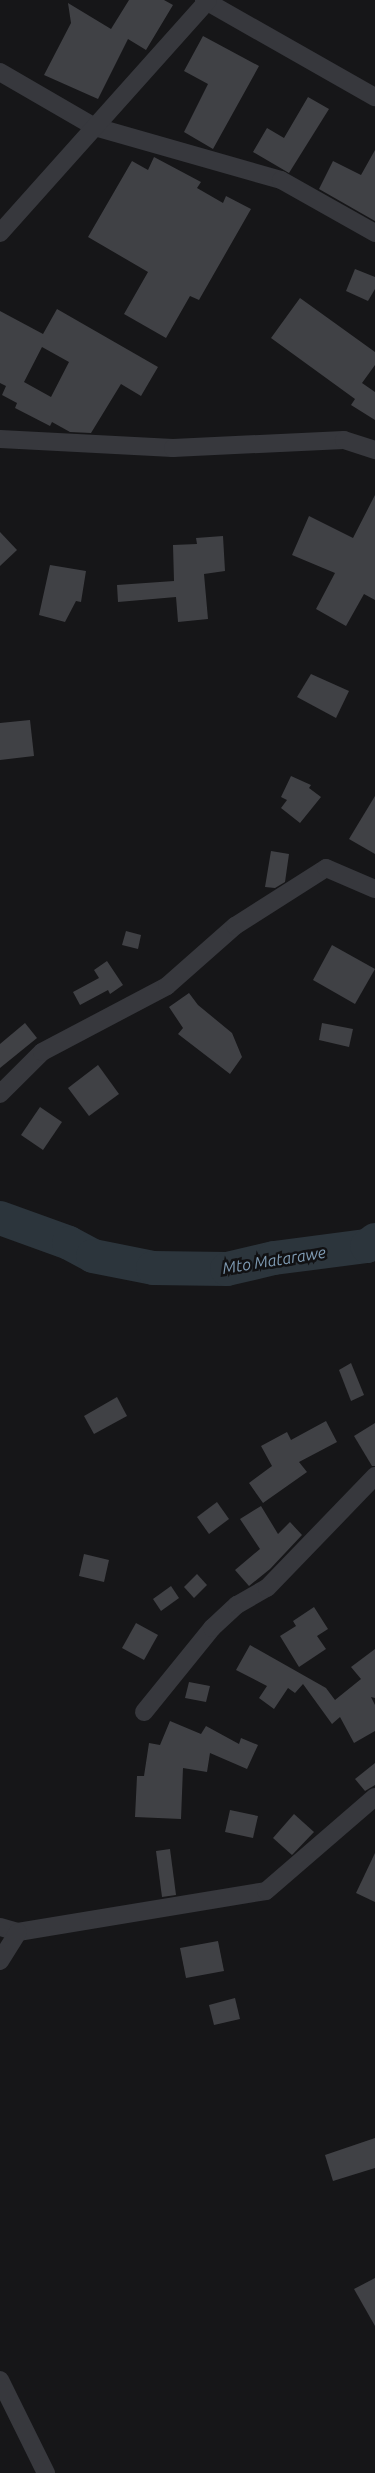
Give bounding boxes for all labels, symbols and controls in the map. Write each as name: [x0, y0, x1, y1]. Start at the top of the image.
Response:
water label: Mto Matarawe: [221, 1242, 327, 1278]

